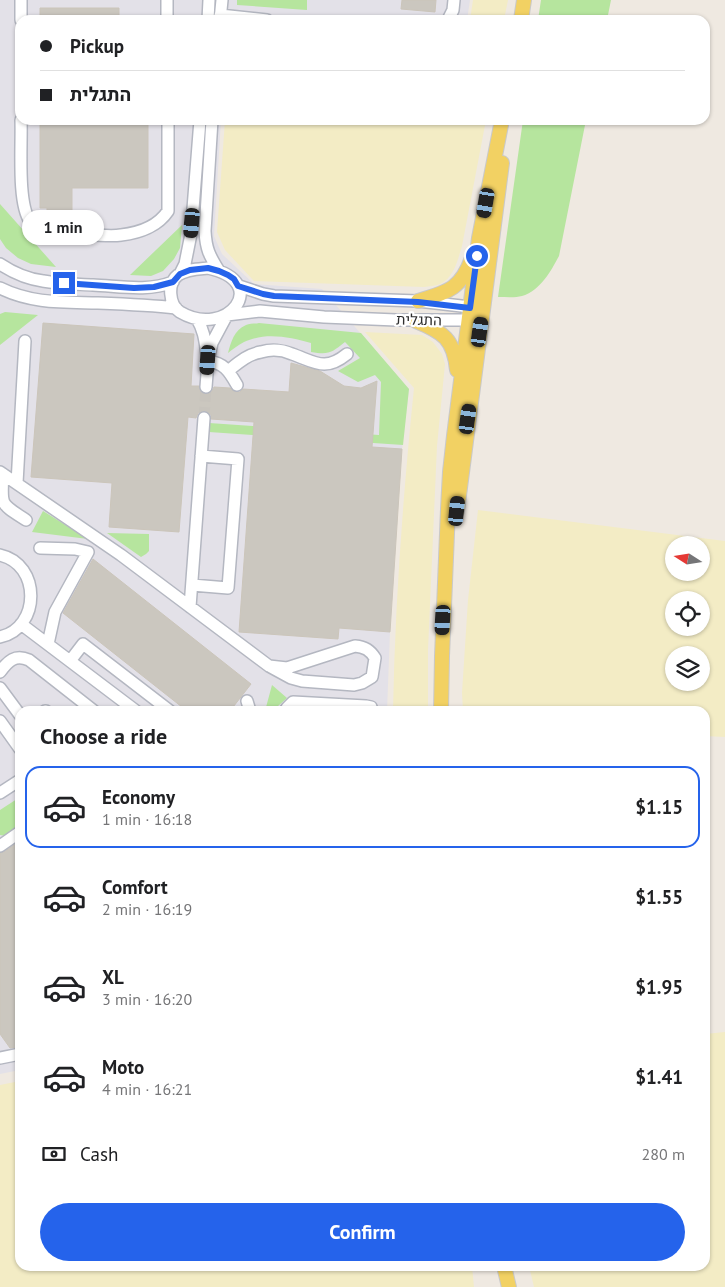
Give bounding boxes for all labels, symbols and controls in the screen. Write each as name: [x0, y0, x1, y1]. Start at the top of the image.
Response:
text: Pickup: [70, 34, 124, 58]
text: התגלית: [70, 82, 131, 106]
car: [476, 187, 495, 219]
car: [183, 207, 200, 239]
callout: 1 min: [23, 210, 105, 246]
text: 1 min: [43, 217, 83, 237]
route start: [466, 245, 488, 267]
route end: [53, 272, 75, 294]
street label: התגלית: [396, 310, 442, 329]
car: [470, 316, 489, 348]
car: [199, 345, 216, 375]
car: [458, 403, 477, 435]
car: [447, 495, 466, 527]
north arrow: [665, 536, 710, 581]
map controls: [665, 536, 710, 691]
button: locate: [665, 591, 710, 636]
car: [434, 605, 451, 635]
button: layers: [665, 646, 710, 691]
text: Choose a ride: [40, 722, 167, 750]
icon: car: [42, 785, 87, 830]
text: Economy: [102, 785, 175, 809]
text: $1.15: [635, 795, 683, 819]
text: 1 min · 16:18: [102, 809, 192, 829]
icon: car: [42, 875, 87, 920]
text: Comfort: [102, 875, 168, 899]
text: $1.55: [635, 885, 683, 909]
text: 2 min · 16:19: [102, 899, 192, 919]
icon: car: [42, 965, 87, 1010]
text: XL: [102, 965, 124, 989]
text: $1.95: [635, 975, 683, 999]
text: 3 min · 16:20: [102, 989, 192, 1009]
icon: car: [42, 1055, 87, 1100]
text: Moto: [102, 1055, 144, 1079]
text: $1.41: [635, 1065, 683, 1089]
text: 4 min · 16:21: [102, 1079, 192, 1099]
icon: cash: [40, 1140, 68, 1168]
text: Cash: [80, 1142, 118, 1166]
text: 280 m: [642, 1144, 685, 1164]
button: Confirm: [40, 1203, 685, 1261]

